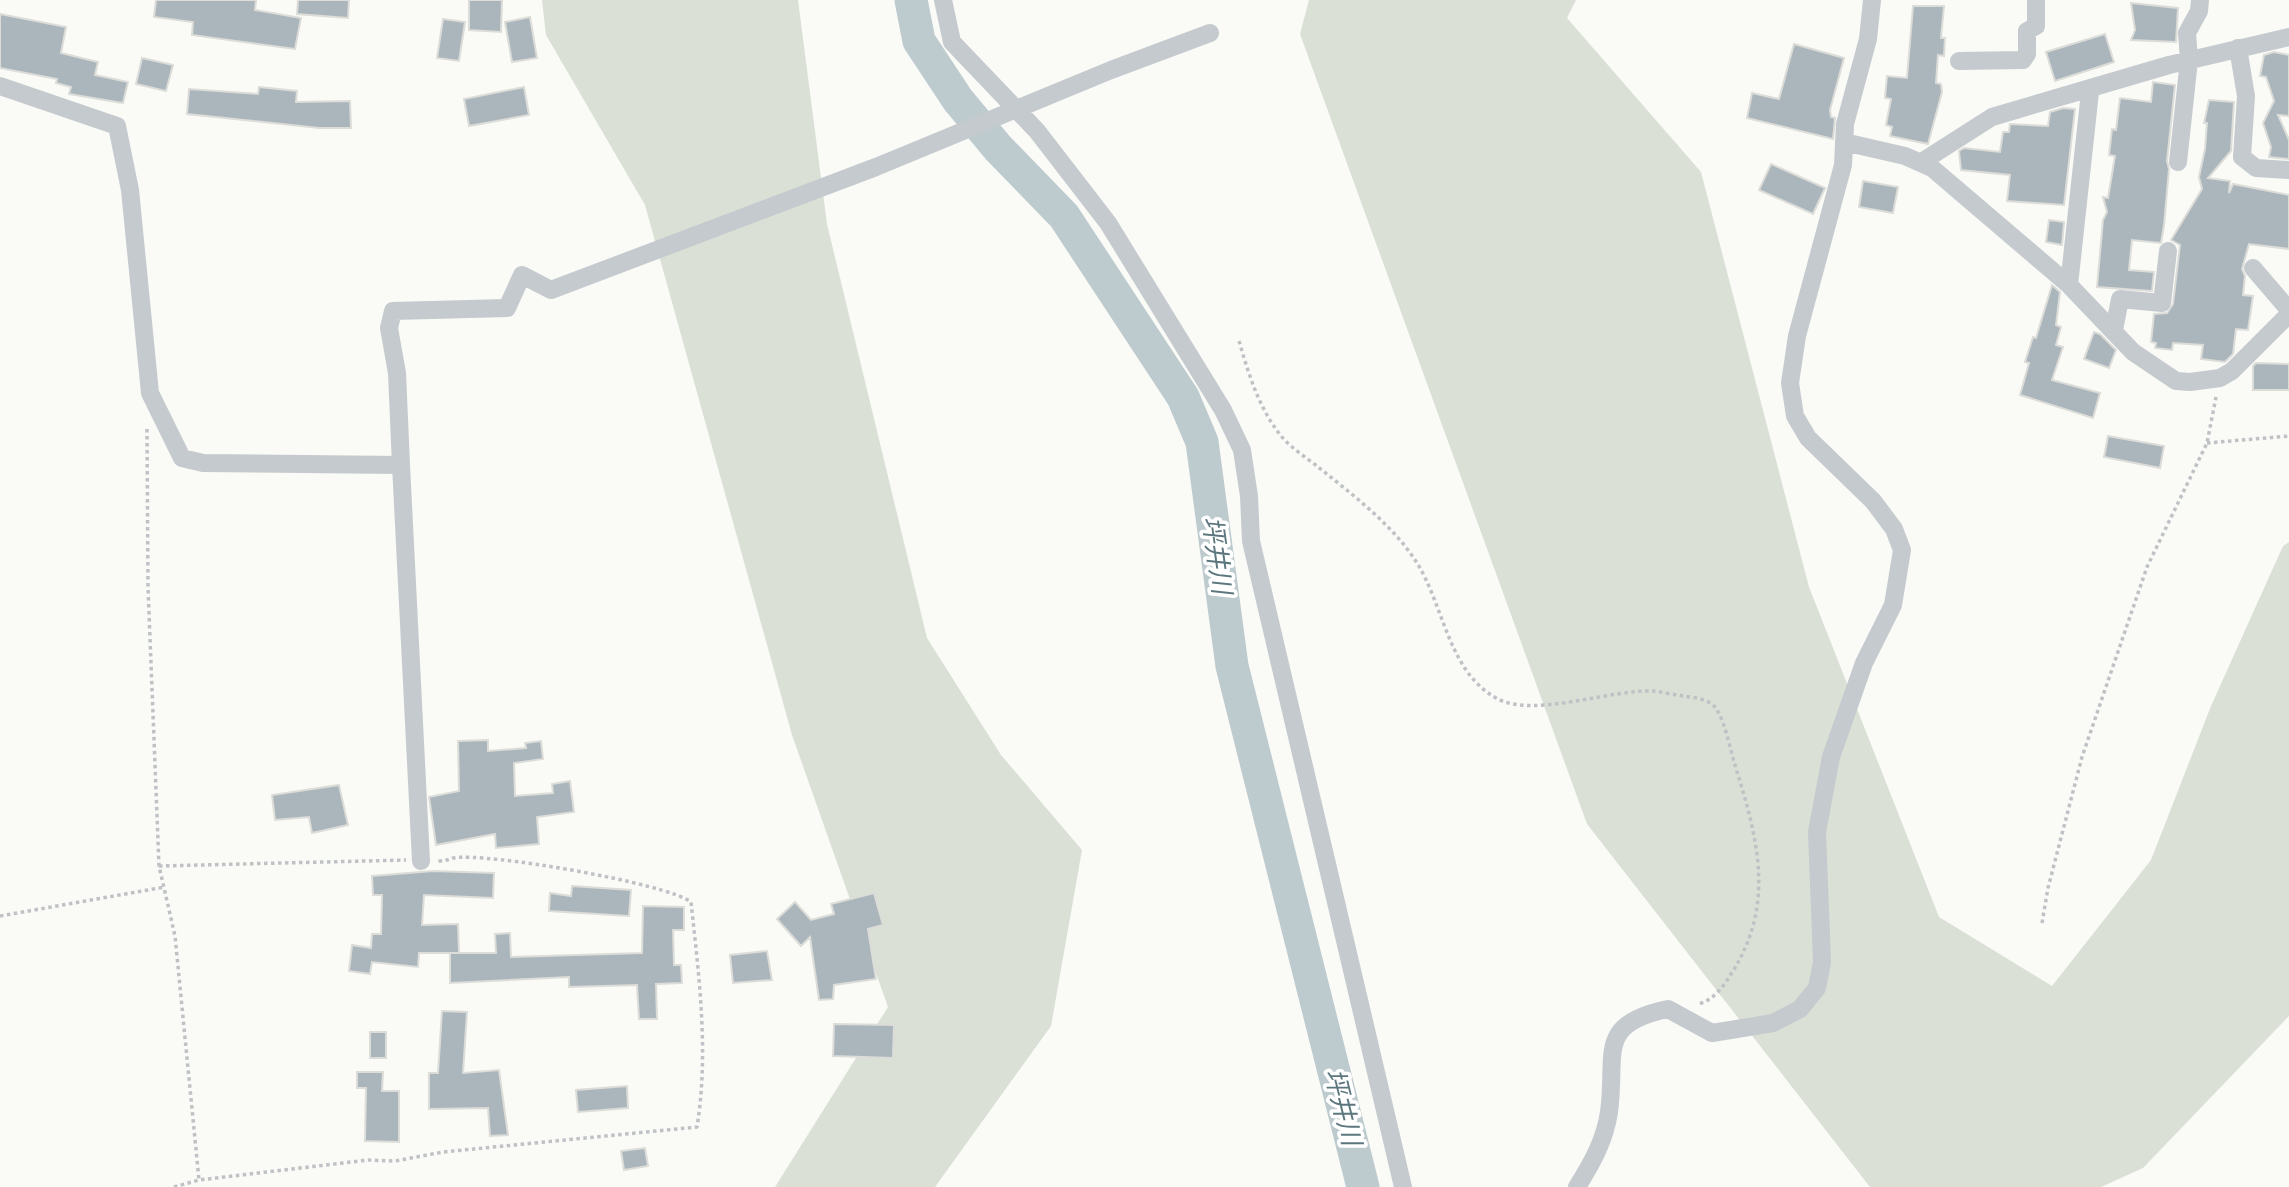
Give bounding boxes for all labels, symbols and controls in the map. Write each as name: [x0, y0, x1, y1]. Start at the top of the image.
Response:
water label: 坪井川: [1197, 514, 1238, 599]
water label: 坪井川: [1319, 1066, 1368, 1151]

